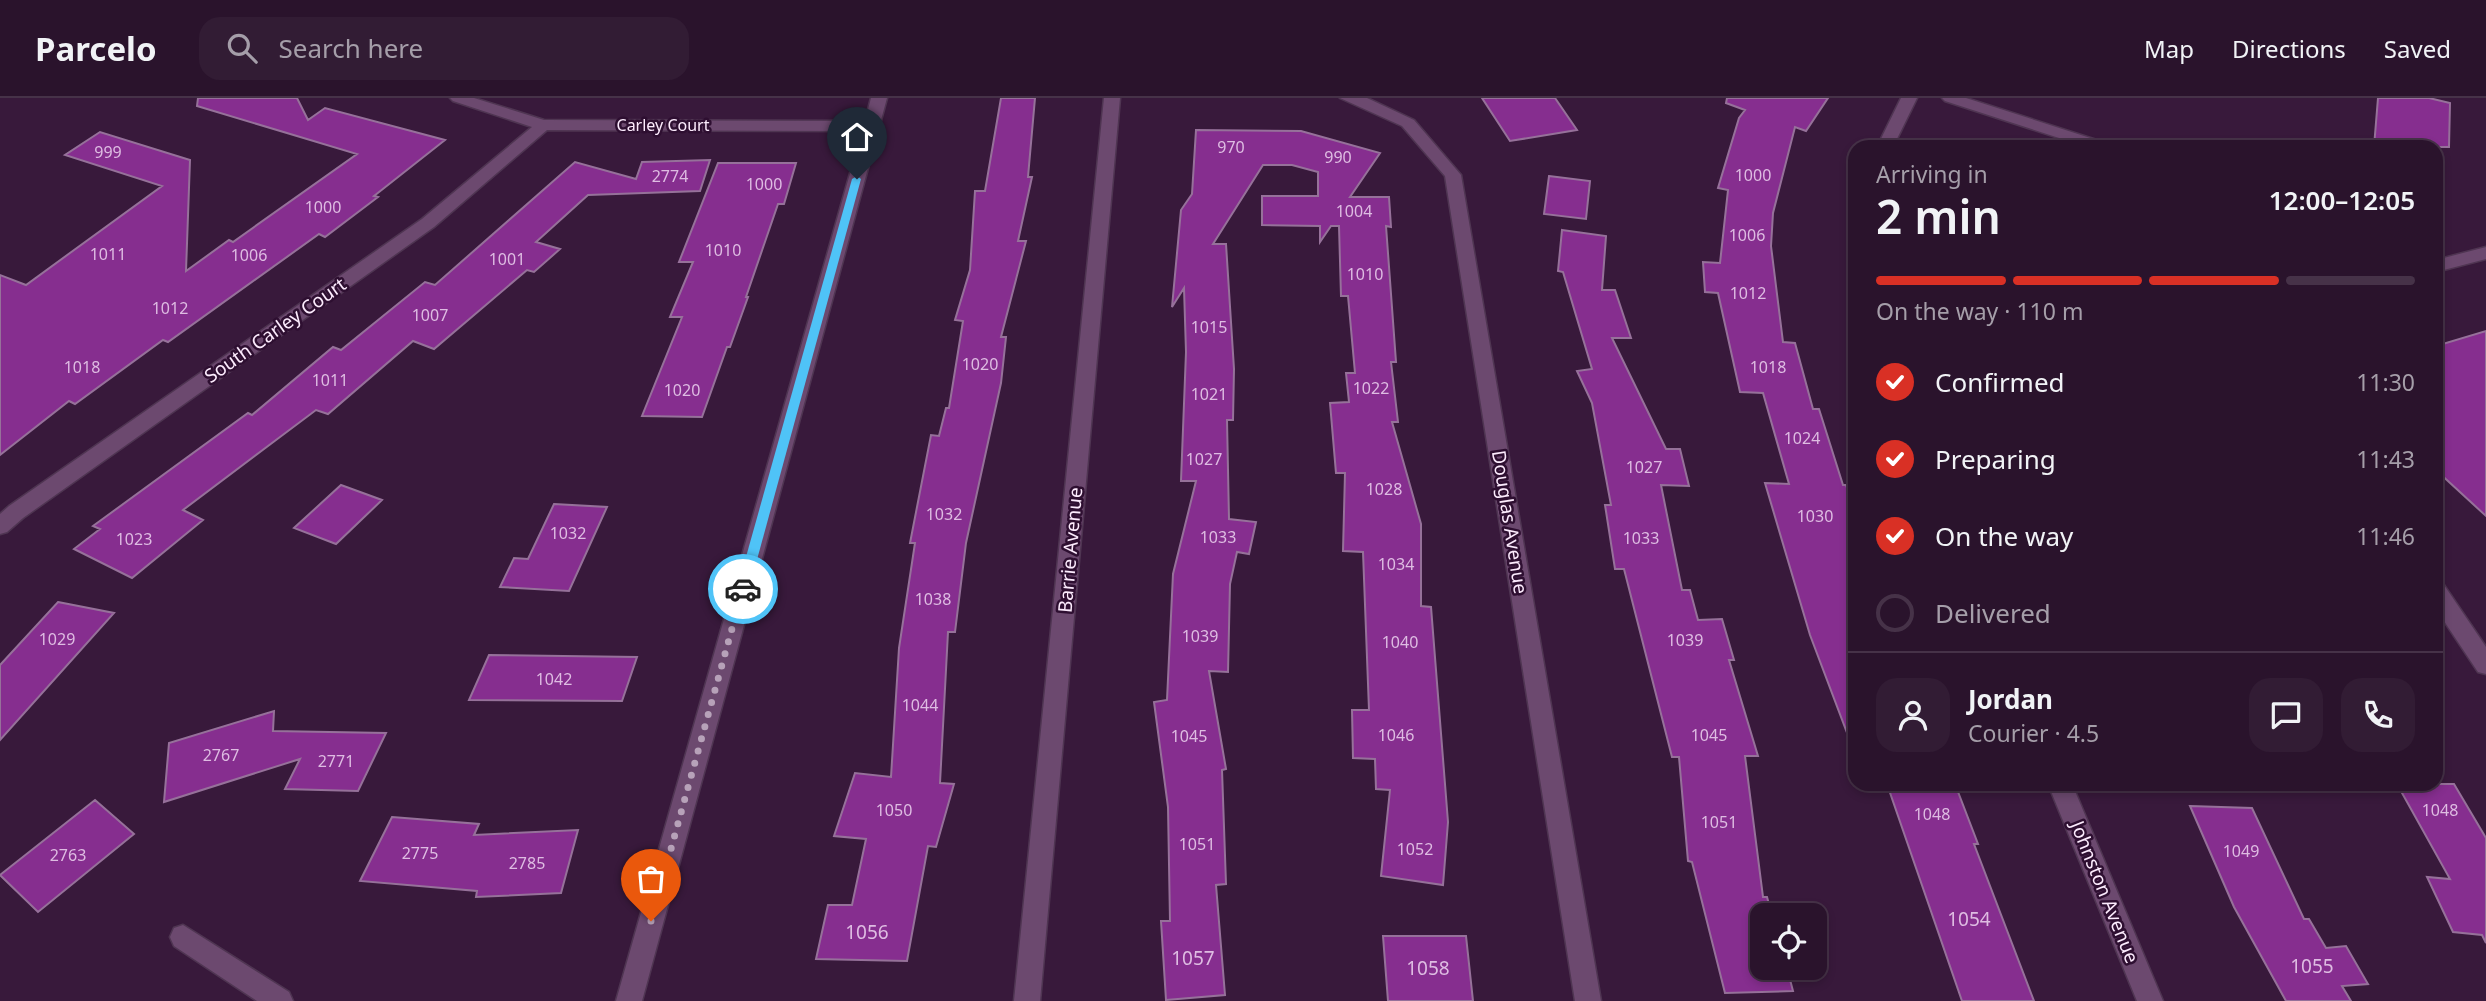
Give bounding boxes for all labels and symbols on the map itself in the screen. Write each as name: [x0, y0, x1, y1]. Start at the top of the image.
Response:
pin: [827, 107, 887, 179]
street label: Carley Court: [617, 114, 710, 136]
house number: 970: [1217, 136, 1245, 158]
house number: 999: [94, 141, 122, 163]
house number: 990: [1324, 146, 1352, 168]
house number: 1000: [1735, 164, 1771, 186]
house number: 2774: [652, 165, 688, 187]
house number: 1000: [746, 173, 782, 195]
house number: 1000: [305, 196, 341, 218]
house number: 1004: [1336, 200, 1372, 222]
house number: 1006: [1729, 224, 1765, 246]
house number: 1010: [705, 239, 741, 261]
house number: 1011: [90, 243, 126, 265]
house number: 1006: [231, 244, 267, 266]
house number: 1001: [489, 248, 525, 270]
house number: 1010: [1347, 263, 1383, 285]
street label: South Carley Court: [199, 271, 351, 389]
house number: 1012: [1730, 282, 1766, 304]
house number: 1012: [152, 297, 188, 319]
house number: 1007: [412, 304, 448, 326]
house number: 1015: [1191, 316, 1227, 338]
house number: 1020: [962, 353, 998, 375]
house number: 1018: [64, 356, 100, 378]
house number: 1018: [1750, 356, 1786, 378]
house number: 1011: [312, 369, 348, 391]
house number: 1022: [1353, 377, 1389, 399]
house number: 1020: [664, 379, 700, 401]
house number: 1021: [1191, 383, 1227, 405]
house number: 1024: [1784, 427, 1820, 449]
house number: 1027: [1186, 448, 1222, 470]
street label: Douglas Avenue: [1486, 448, 1534, 596]
house number: 1027: [1626, 456, 1662, 478]
house number: 1028: [1366, 478, 1402, 500]
street label: Barrie Avenue: [1052, 486, 1088, 614]
house number: 1032: [926, 503, 962, 525]
house number: 1030: [1797, 505, 1833, 527]
house number: 1032: [550, 522, 586, 544]
house number: 1033: [1200, 526, 1236, 548]
house number: 1033: [1623, 527, 1659, 549]
house number: 1023: [116, 528, 152, 550]
house number: 1034: [1378, 553, 1414, 575]
courier: [708, 554, 778, 624]
house number: 1038: [915, 588, 951, 610]
house number: 1039: [1182, 625, 1218, 647]
house number: 1029: [39, 628, 75, 650]
house number: 1039: [1667, 629, 1703, 651]
house number: 1040: [1382, 631, 1418, 653]
house number: 1042: [536, 668, 572, 690]
house number: 1044: [902, 694, 938, 716]
house number: 1046: [1378, 724, 1414, 746]
house number: 1045: [1691, 724, 1727, 746]
house number: 1045: [1171, 725, 1207, 747]
house number: 2767: [203, 744, 239, 766]
house number: 2771: [318, 750, 354, 772]
house number: 1050: [876, 799, 912, 821]
house number: 1048: [2422, 799, 2458, 821]
house number: 1048: [1914, 803, 1950, 825]
house number: 1051: [1701, 811, 1737, 833]
street label: Johnston Avenue: [2064, 815, 2145, 967]
house number: 1051: [1179, 833, 1215, 855]
house number: 1052: [1397, 838, 1433, 860]
house number: 1049: [2223, 840, 2259, 862]
house number: 2775: [402, 842, 438, 864]
house number: 2763: [50, 844, 86, 866]
pin: [621, 849, 681, 921]
house number: 2785: [509, 852, 545, 874]
house number: 1054: [1947, 906, 1991, 932]
house number: 1056: [845, 919, 889, 945]
house number: 1057: [1171, 945, 1215, 971]
house number: 1055: [2290, 953, 2334, 979]
house number: 1058: [1406, 955, 1450, 981]

